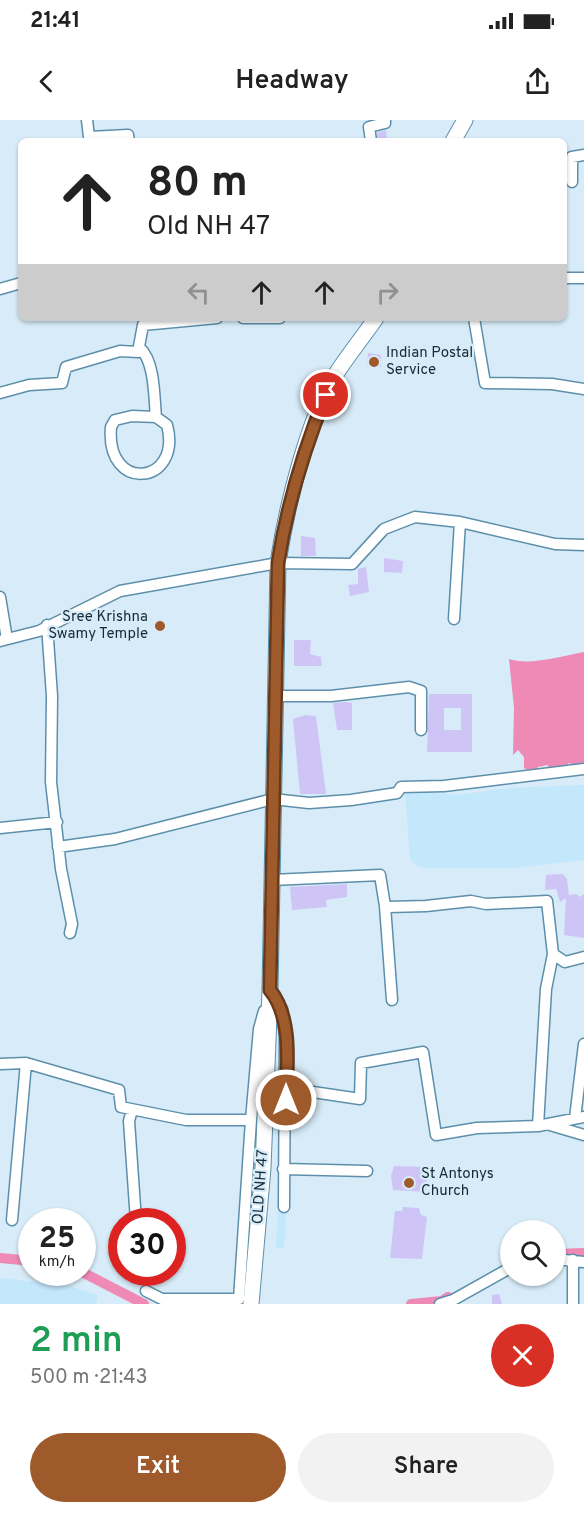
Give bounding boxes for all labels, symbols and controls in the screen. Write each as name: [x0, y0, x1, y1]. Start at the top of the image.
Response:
text: 21:41: [30, 8, 81, 35]
text: Headway: [235, 64, 349, 98]
icon: back: [30, 65, 63, 98]
icon: share: [521, 65, 554, 98]
text: 80 m: [147, 158, 248, 211]
icon: ahead: [48, 162, 126, 240]
text: Old NH 47: [147, 210, 270, 244]
icon: left: [182, 276, 215, 309]
icon: ahead: [245, 276, 278, 309]
icon: ahead: [308, 276, 341, 309]
icon: right: [371, 276, 404, 309]
place label: Indian Postal Service: [386, 344, 473, 380]
marker: Indian Postal Service: [367, 355, 381, 369]
pin: [300, 369, 351, 420]
icon: arrive: [309, 378, 342, 411]
place label: Sree Krishna Swamy Temple: [48, 608, 148, 644]
marker: Sree Krishna Swamy Temple: [153, 619, 167, 633]
position arrow: [254, 1068, 318, 1132]
street label: OLD NH 47: [249, 1149, 273, 1225]
place label: St Antonys Church: [421, 1165, 494, 1201]
marker: St Antonys Church: [402, 1176, 416, 1190]
speed limit sign: 30: [108, 1208, 186, 1286]
map controls: [500, 1220, 566, 1286]
button: search: [500, 1220, 566, 1286]
text: 25: [39, 1221, 75, 1258]
text: km/h: [39, 1253, 75, 1272]
text: 2 min: [30, 1319, 123, 1365]
button: close: [491, 1324, 554, 1387]
text: 500 m · 21:43: [30, 1365, 148, 1391]
button: Exit: [30, 1433, 286, 1502]
button: Share: [298, 1433, 554, 1502]

